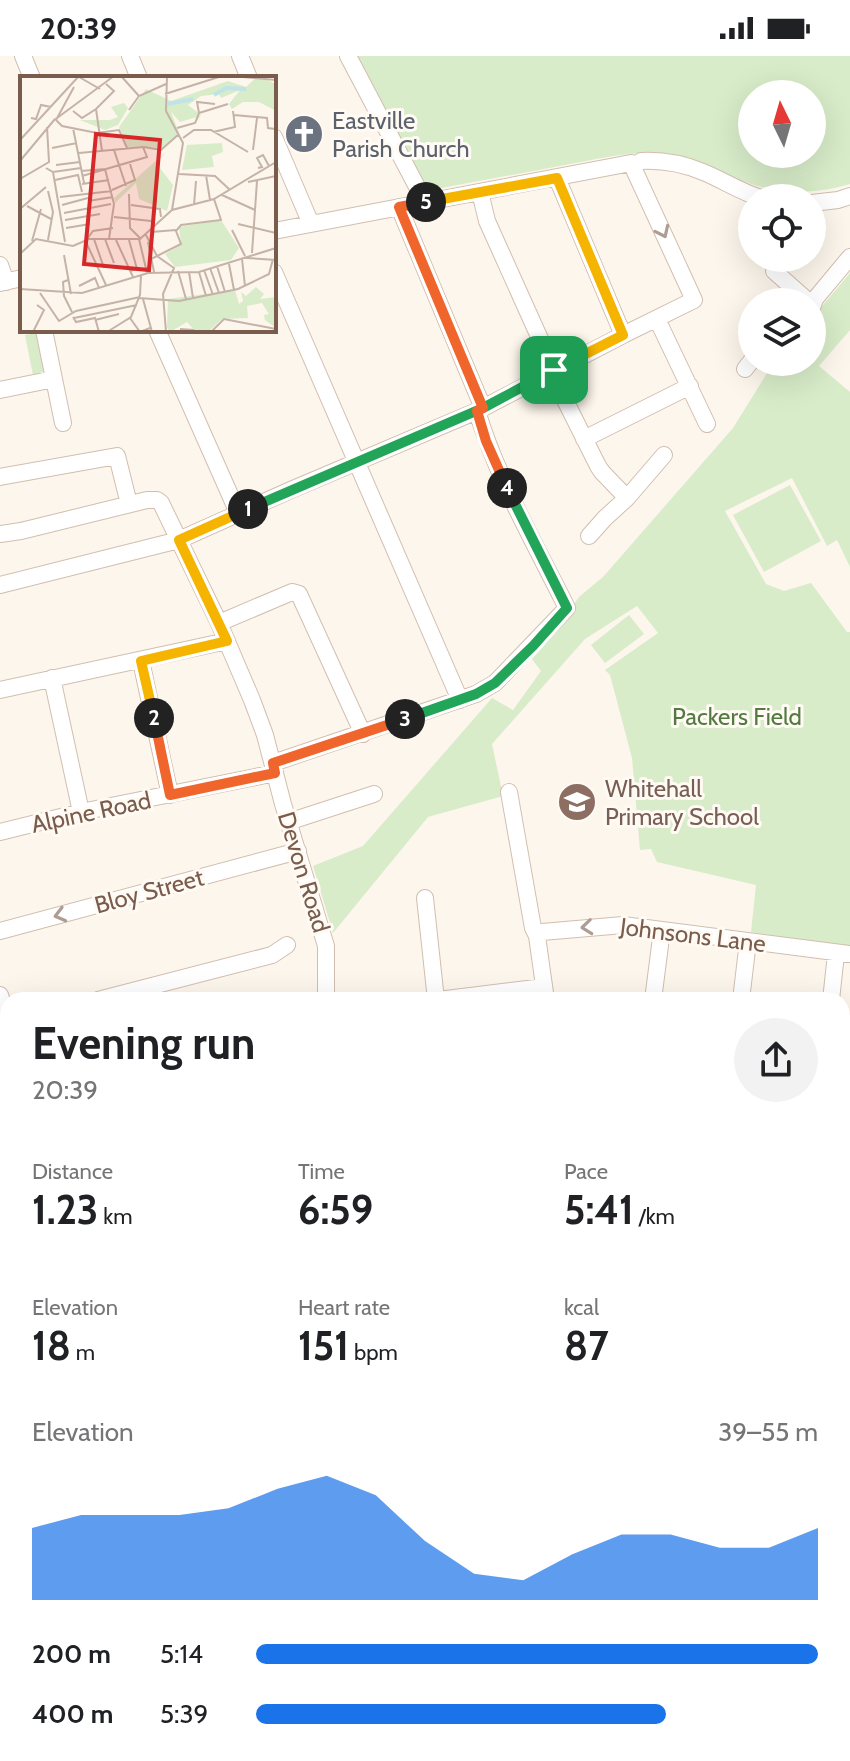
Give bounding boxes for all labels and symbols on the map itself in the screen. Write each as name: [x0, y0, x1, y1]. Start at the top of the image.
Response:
inset map: [20, 76, 276, 332]
north arrow: [738, 80, 826, 168]
place label: Eastville Parish Church: [332, 106, 469, 163]
church icon: Eastville Parish Church: [283, 113, 325, 155]
pin: 5: [406, 182, 446, 222]
one-way arrow: [653, 224, 669, 238]
pin: [520, 336, 588, 404]
pin: 4: [487, 468, 527, 508]
pin: 1: [228, 489, 268, 529]
pin: 2: [134, 698, 174, 738]
pin: 3: [385, 699, 425, 739]
park label: Packers Field: [672, 702, 802, 731]
place label: Whitehall Primary School: [605, 774, 759, 831]
school or university icon: Whitehall Primary School: [556, 781, 598, 823]
street label: Alpine Road: [28, 785, 154, 839]
street label: Devon Road: [272, 808, 336, 936]
street label: Bloy Street: [91, 863, 207, 919]
one-way arrow: [54, 905, 68, 922]
street label: Johnsons Lane: [618, 912, 767, 958]
one-way arrow: [580, 919, 593, 936]

